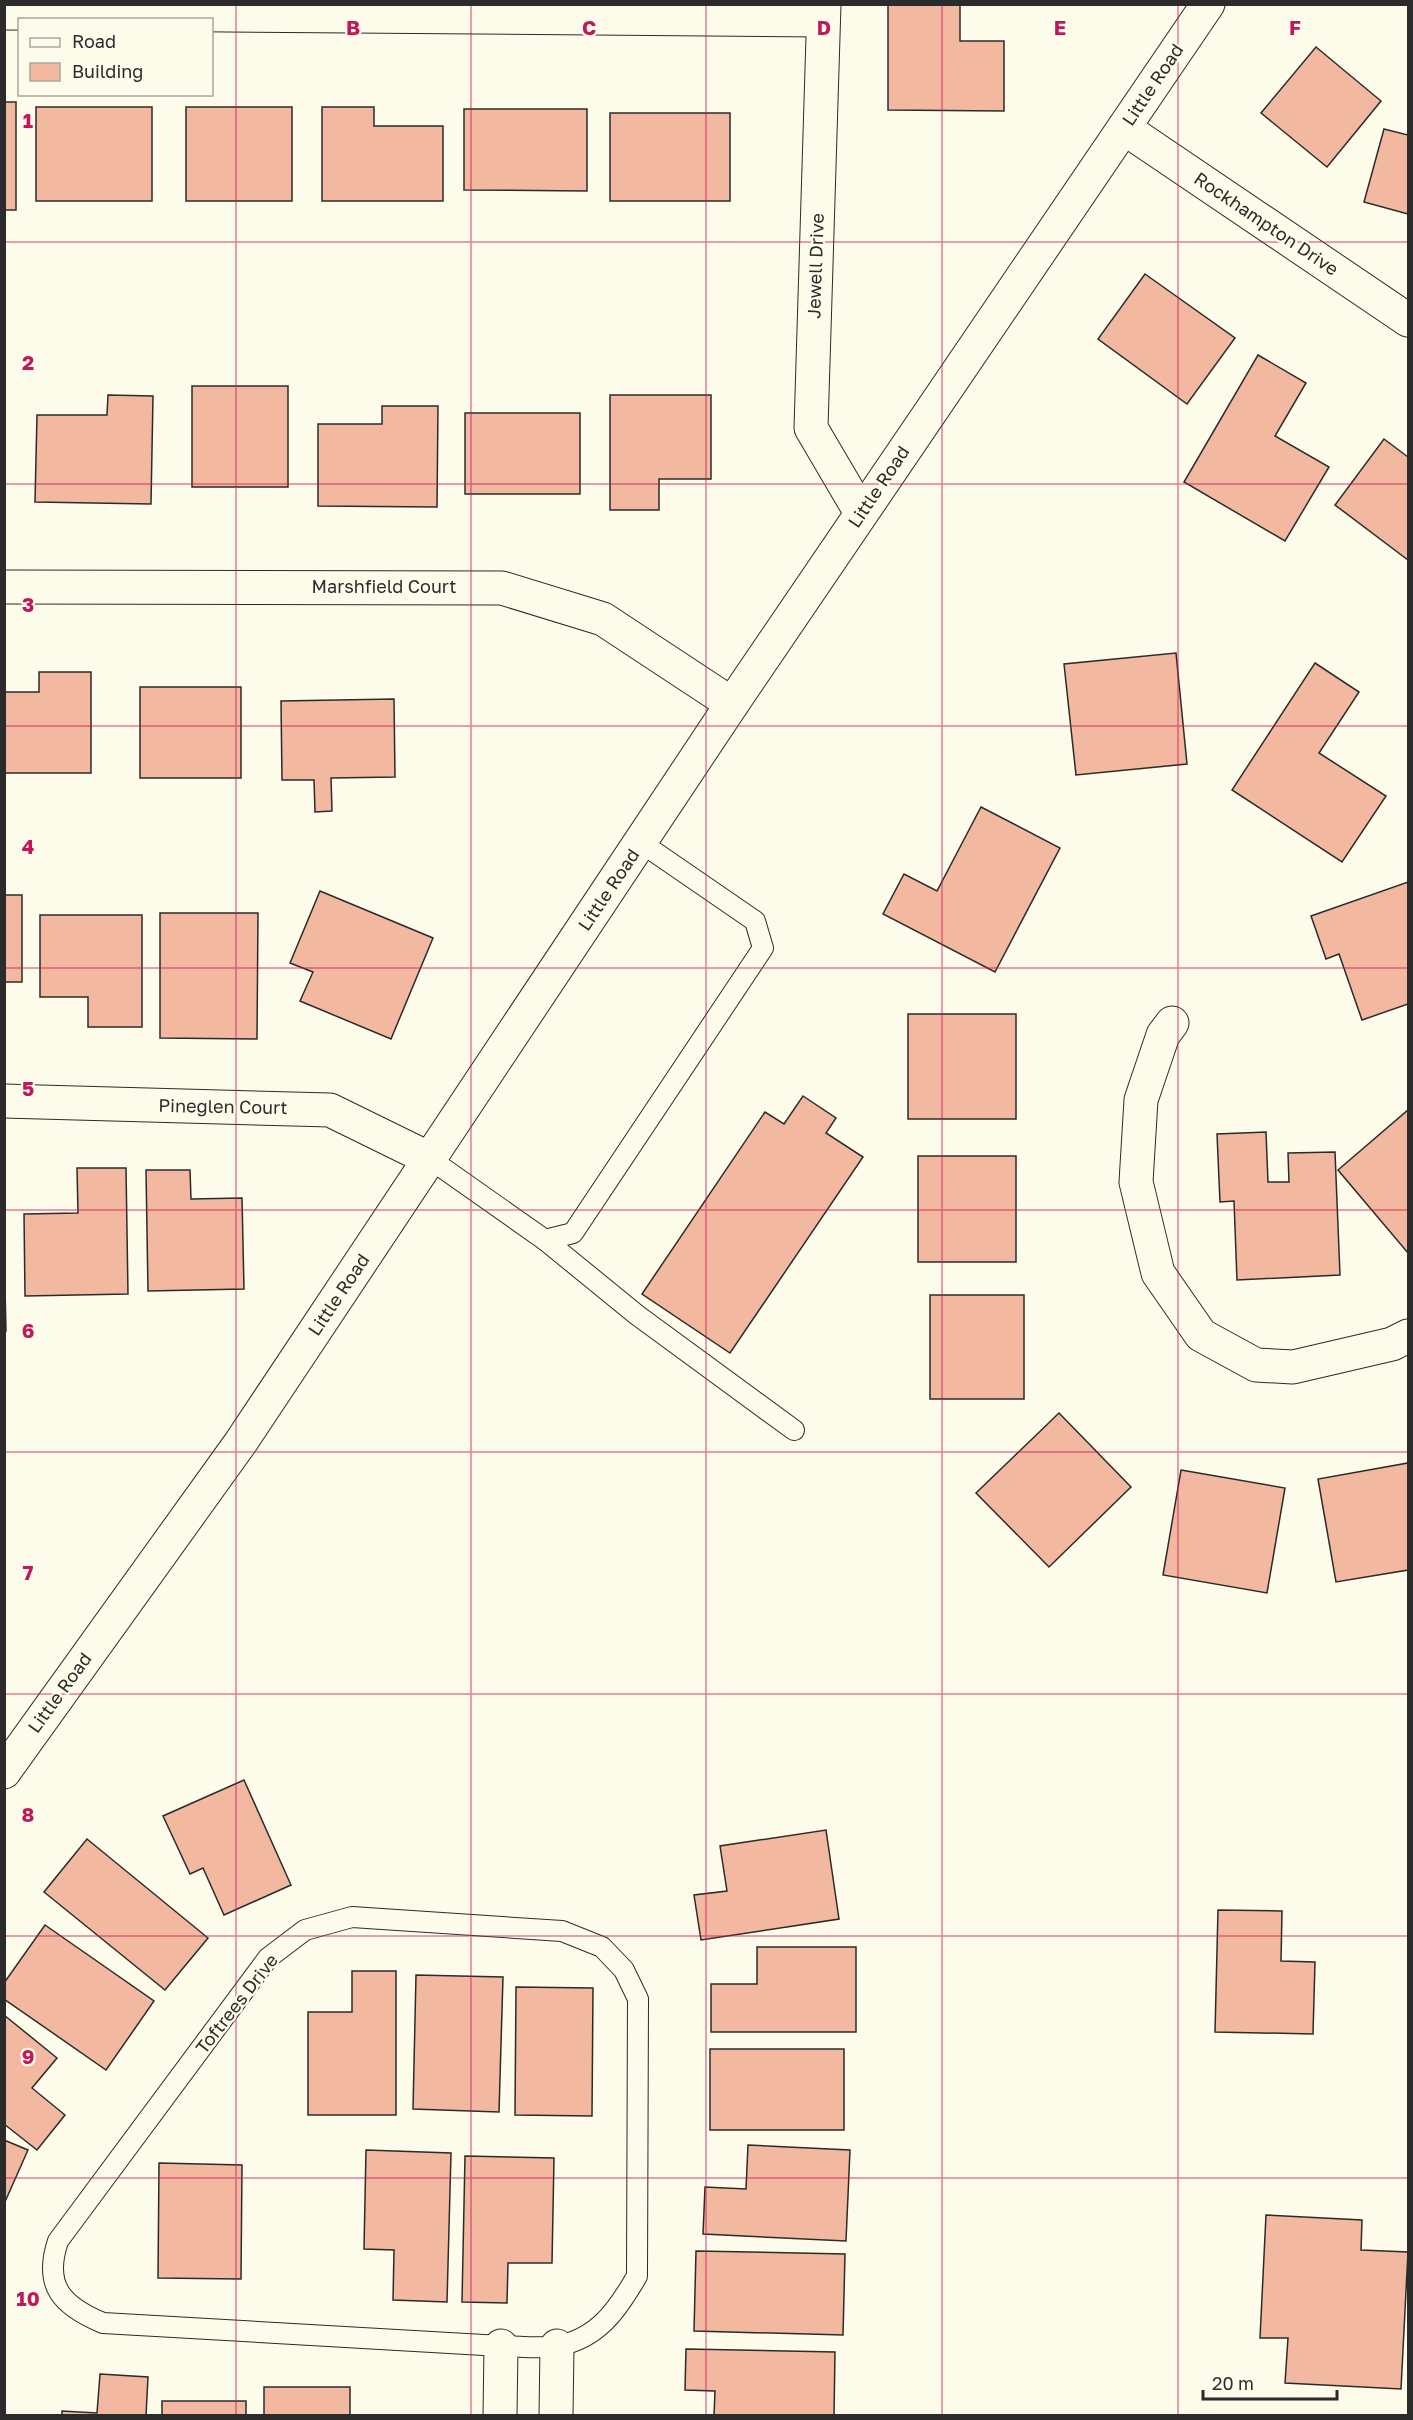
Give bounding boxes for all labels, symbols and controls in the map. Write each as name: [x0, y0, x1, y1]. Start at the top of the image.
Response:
text: B: [346, 15, 360, 39]
text: C: [582, 15, 596, 39]
text: D: [817, 15, 831, 39]
text: E: [1054, 15, 1066, 39]
text: F: [1289, 15, 1301, 39]
legend: [18, 18, 213, 96]
text: Road: [72, 30, 116, 52]
street label: Little Road: [1117, 39, 1188, 130]
text: Building: [72, 60, 143, 82]
text: 1: [23, 108, 33, 132]
street label: Rockhampton Drive: [1190, 167, 1343, 280]
street label: Jewell Drive: [802, 213, 828, 319]
text: 2: [22, 350, 34, 374]
street label: Little Road: [843, 441, 914, 532]
street label: Marshfield Court: [312, 575, 456, 597]
text: 3: [22, 592, 34, 616]
text: 4: [22, 834, 34, 858]
street label: Little Road: [573, 844, 644, 935]
text: 5: [22, 1076, 34, 1100]
street label: Pineglen Court: [158, 1094, 288, 1118]
street label: Little Road: [303, 1249, 374, 1340]
text: 6: [22, 1318, 34, 1342]
text: 7: [23, 1560, 34, 1584]
street label: Little Road: [23, 1648, 96, 1737]
text: 8: [22, 1802, 34, 1826]
street label: Toftrees Drive: [190, 1949, 282, 2058]
text: 9: [22, 2044, 34, 2068]
text: 10: [16, 2286, 40, 2310]
scale bar: [1203, 2363, 1336, 2401]
text: 20 m: [1212, 2372, 1254, 2394]

